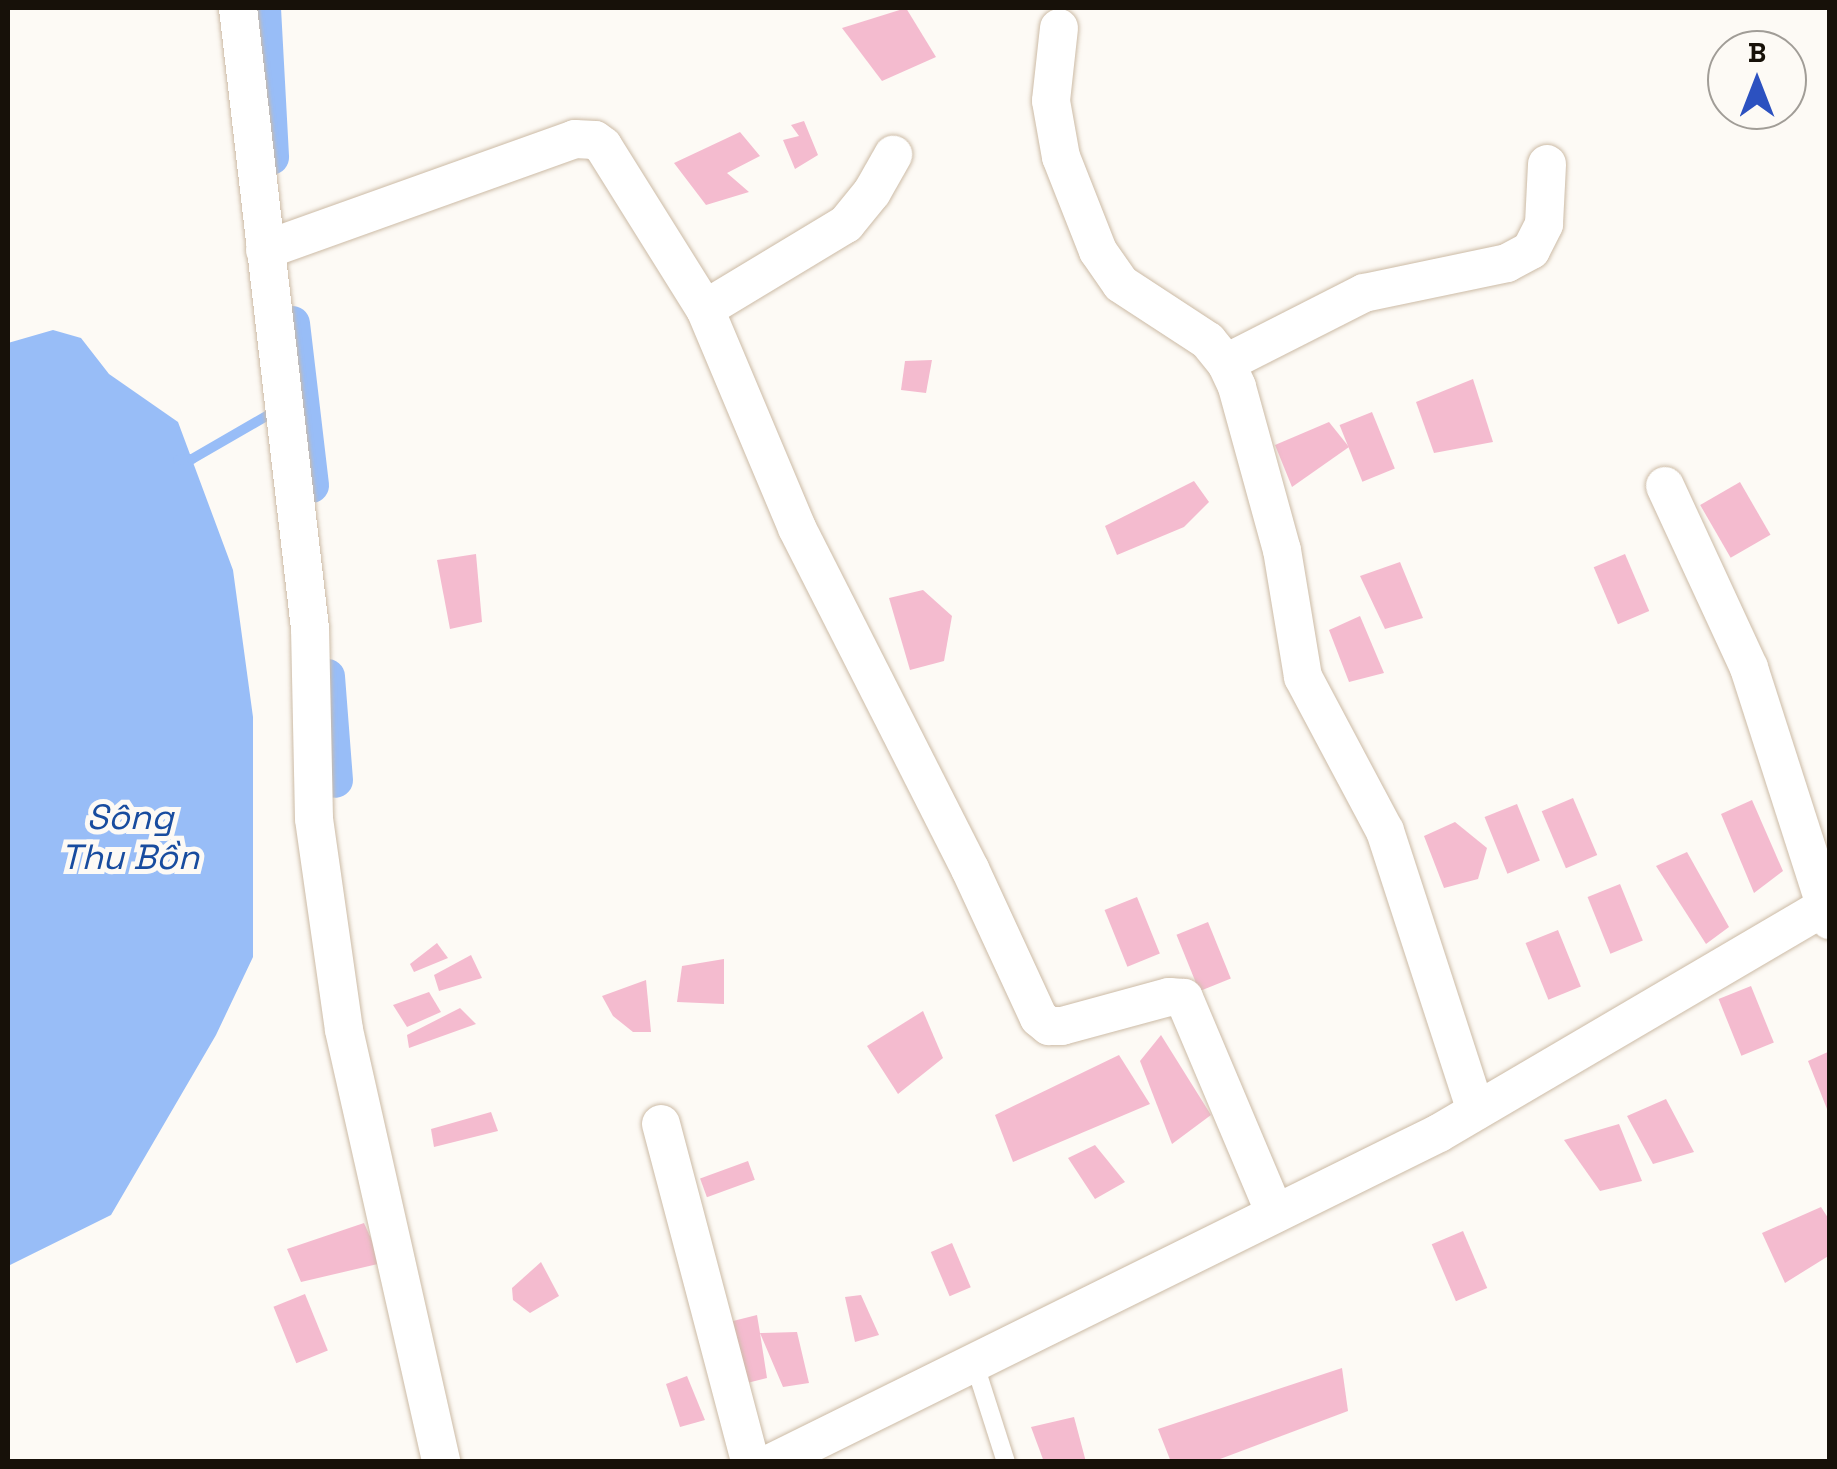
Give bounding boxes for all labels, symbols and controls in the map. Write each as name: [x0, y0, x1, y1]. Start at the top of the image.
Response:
north arrow: [1707, 30, 1807, 130]
text: B: [1748, 34, 1766, 70]
water label: Sông Thu Bồn: [61, 796, 199, 878]

